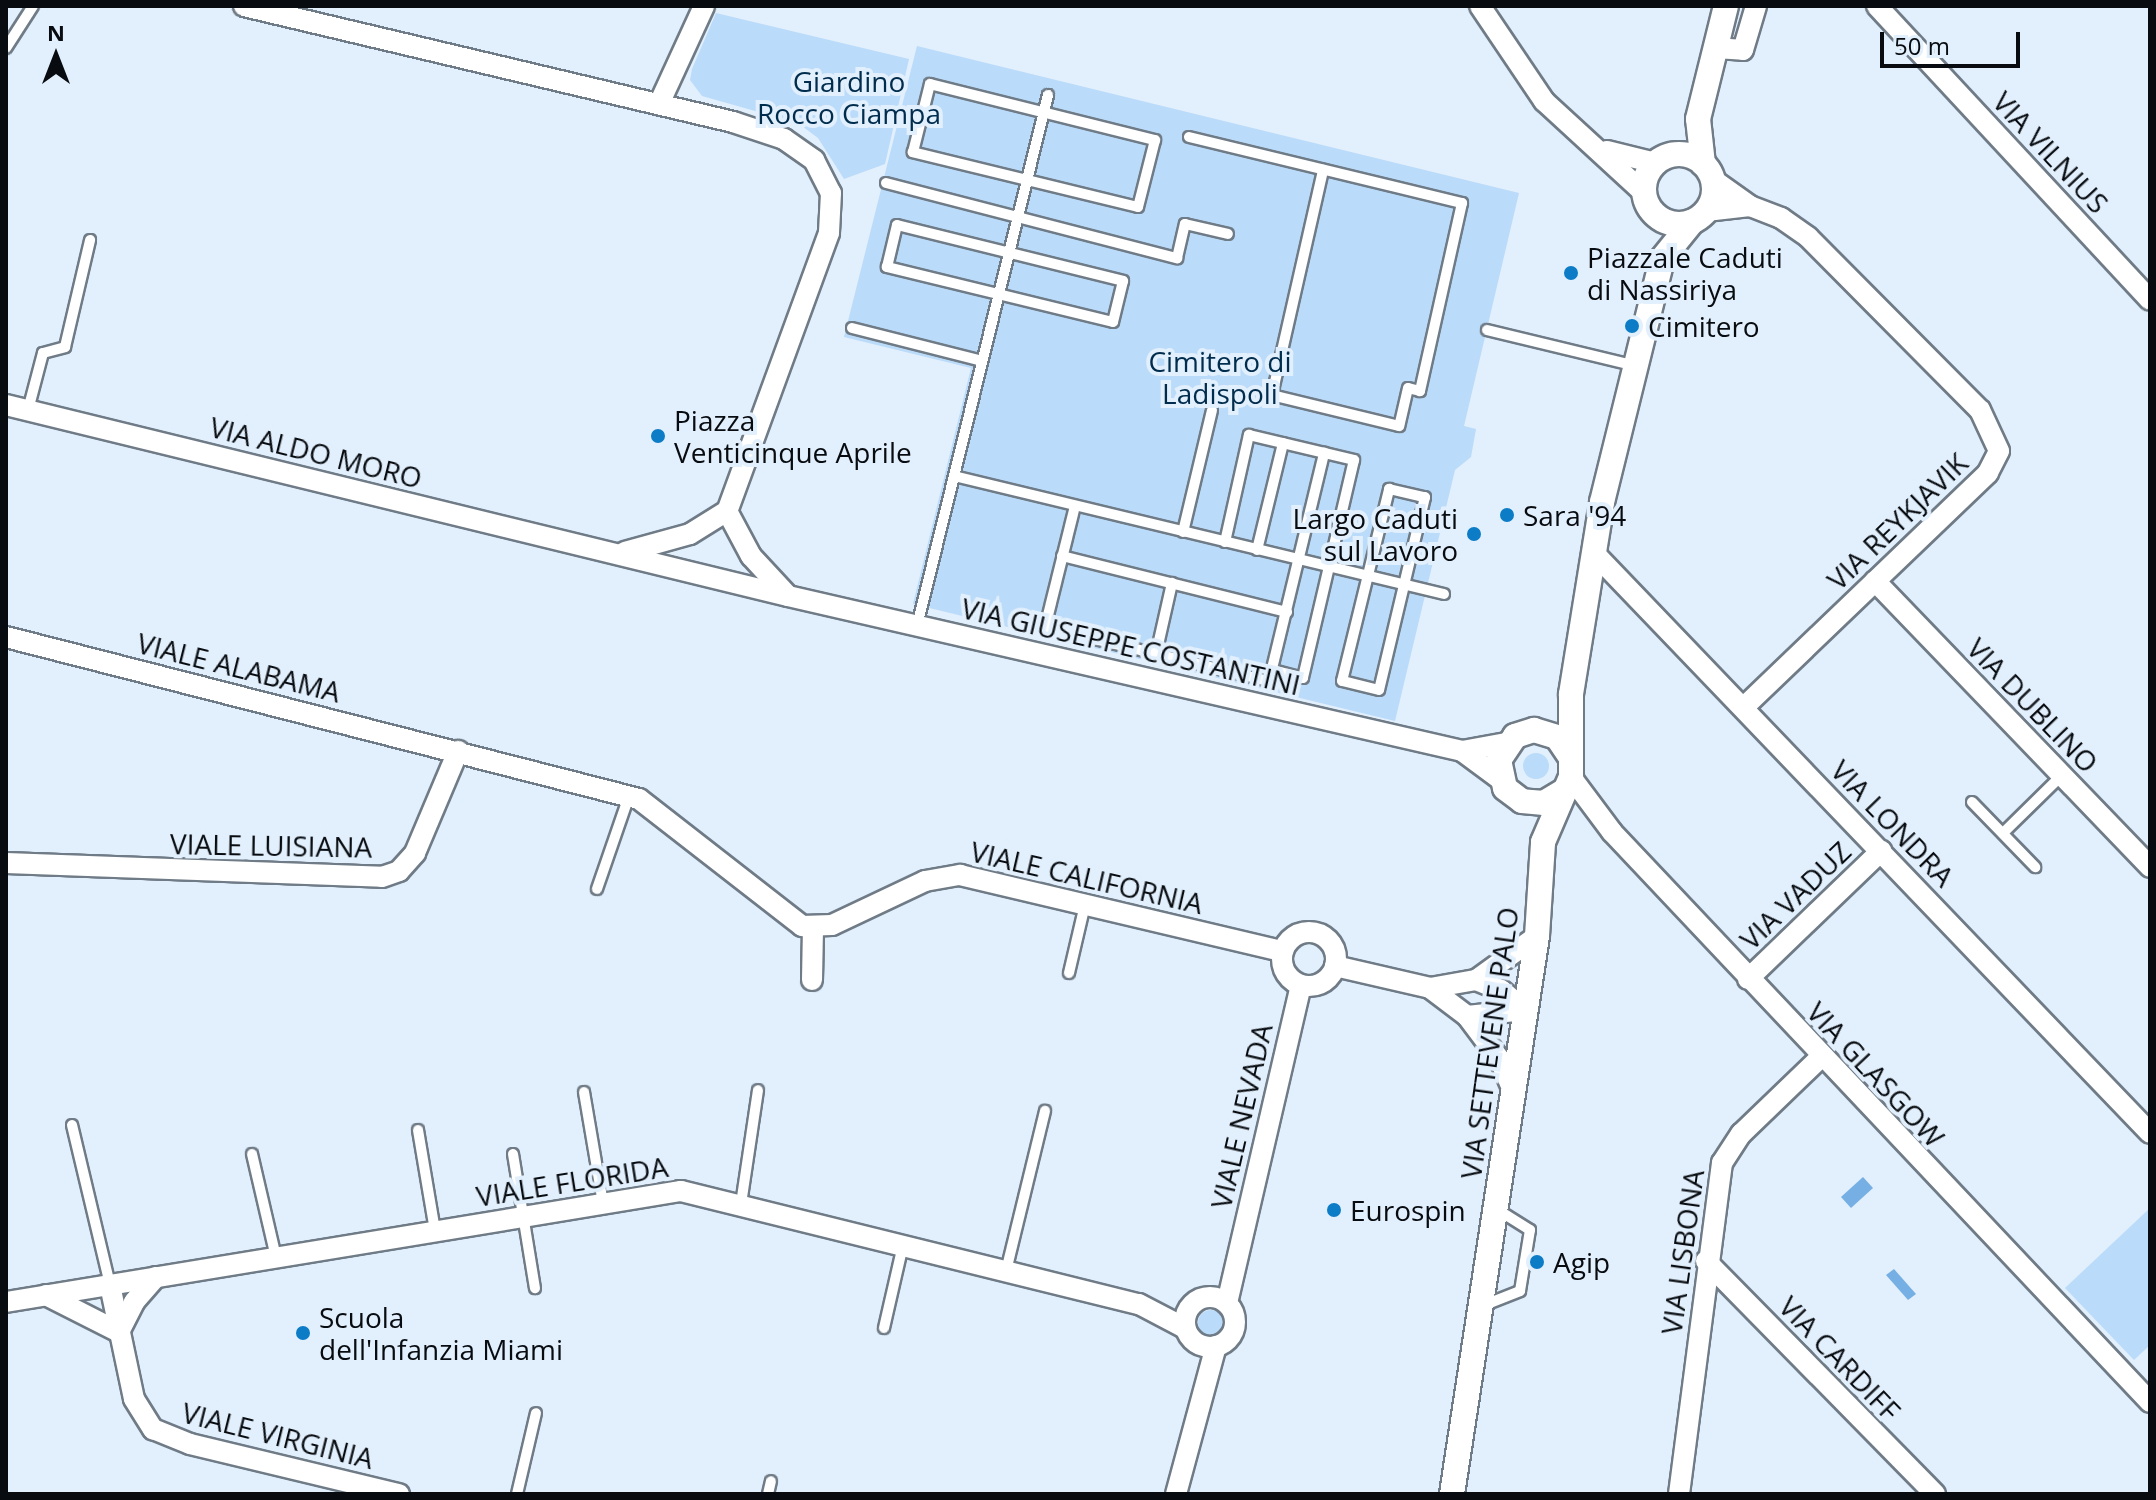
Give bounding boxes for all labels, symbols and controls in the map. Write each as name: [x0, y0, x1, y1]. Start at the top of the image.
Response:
north arrow: [16, 16, 96, 96]
scale bar: [1884, 16, 2024, 66]
text: N: [47, 17, 65, 47]
text: 50 m: [1894, 29, 1950, 62]
park label: Giardino Rocco Ciampa: [757, 64, 941, 130]
street label: VIA VILNIUS: [1986, 84, 2116, 220]
place label: Piazzale Caduti di Nassiriya: [1587, 240, 1783, 306]
marker: Piazzale Caduti di Nassiriya: [1562, 264, 1580, 282]
place label: Cimitero: [1648, 309, 1760, 343]
marker: Cimitero: [1623, 317, 1641, 335]
park label: Cimitero di Ladispoli: [1148, 344, 1292, 410]
place label: Piazza Venticinque Aprile: [674, 403, 912, 469]
street label: VIA ALDO MORO: [207, 409, 425, 495]
marker: Piazza Venticinque Aprile: [649, 427, 667, 445]
street label: VIA REYKJAVIK: [1820, 446, 1974, 596]
place label: Sara '94: [1523, 498, 1626, 532]
place label: Largo Caduti sul Lavoro: [1293, 501, 1458, 567]
marker: Sara '94: [1498, 506, 1516, 524]
marker: Largo Caduti sul Lavoro: [1465, 525, 1483, 543]
street label: VIA GIUSEPPE COSTANTINI: [958, 591, 1304, 701]
street label: VIALE ALABAMA: [134, 625, 344, 709]
street label: VIA DUBLINO: [1961, 631, 2105, 779]
street label: VIA LONDRA: [1825, 753, 1961, 893]
street label: VIALE LUISIANA: [170, 826, 372, 864]
street label: VIALE CALIFORNIA: [967, 834, 1207, 920]
street label: VIA VADUZ: [1733, 834, 1857, 956]
street label: VIA SETTEVENE PALO: [1453, 905, 1525, 1181]
street label: VIA GLASGOW: [1800, 995, 1952, 1153]
street label: VIALE NEVADA: [1203, 1020, 1279, 1212]
street label: VIALE FLORIDA: [474, 1149, 670, 1213]
street label: VIA LISBONA: [1654, 1168, 1710, 1336]
place label: Eurospin: [1350, 1193, 1466, 1227]
marker: Eurospin: [1325, 1201, 1343, 1219]
place label: Agip: [1553, 1245, 1610, 1279]
marker: Agip: [1528, 1253, 1546, 1271]
street label: VIA CARDIFF: [1773, 1289, 1907, 1427]
place label: Scuola dell'Infanzia Miami: [319, 1300, 563, 1366]
marker: Scuola dell'Infanzia Miami: [294, 1324, 312, 1342]
street label: VIALE VIRGINIA: [179, 1395, 377, 1475]

